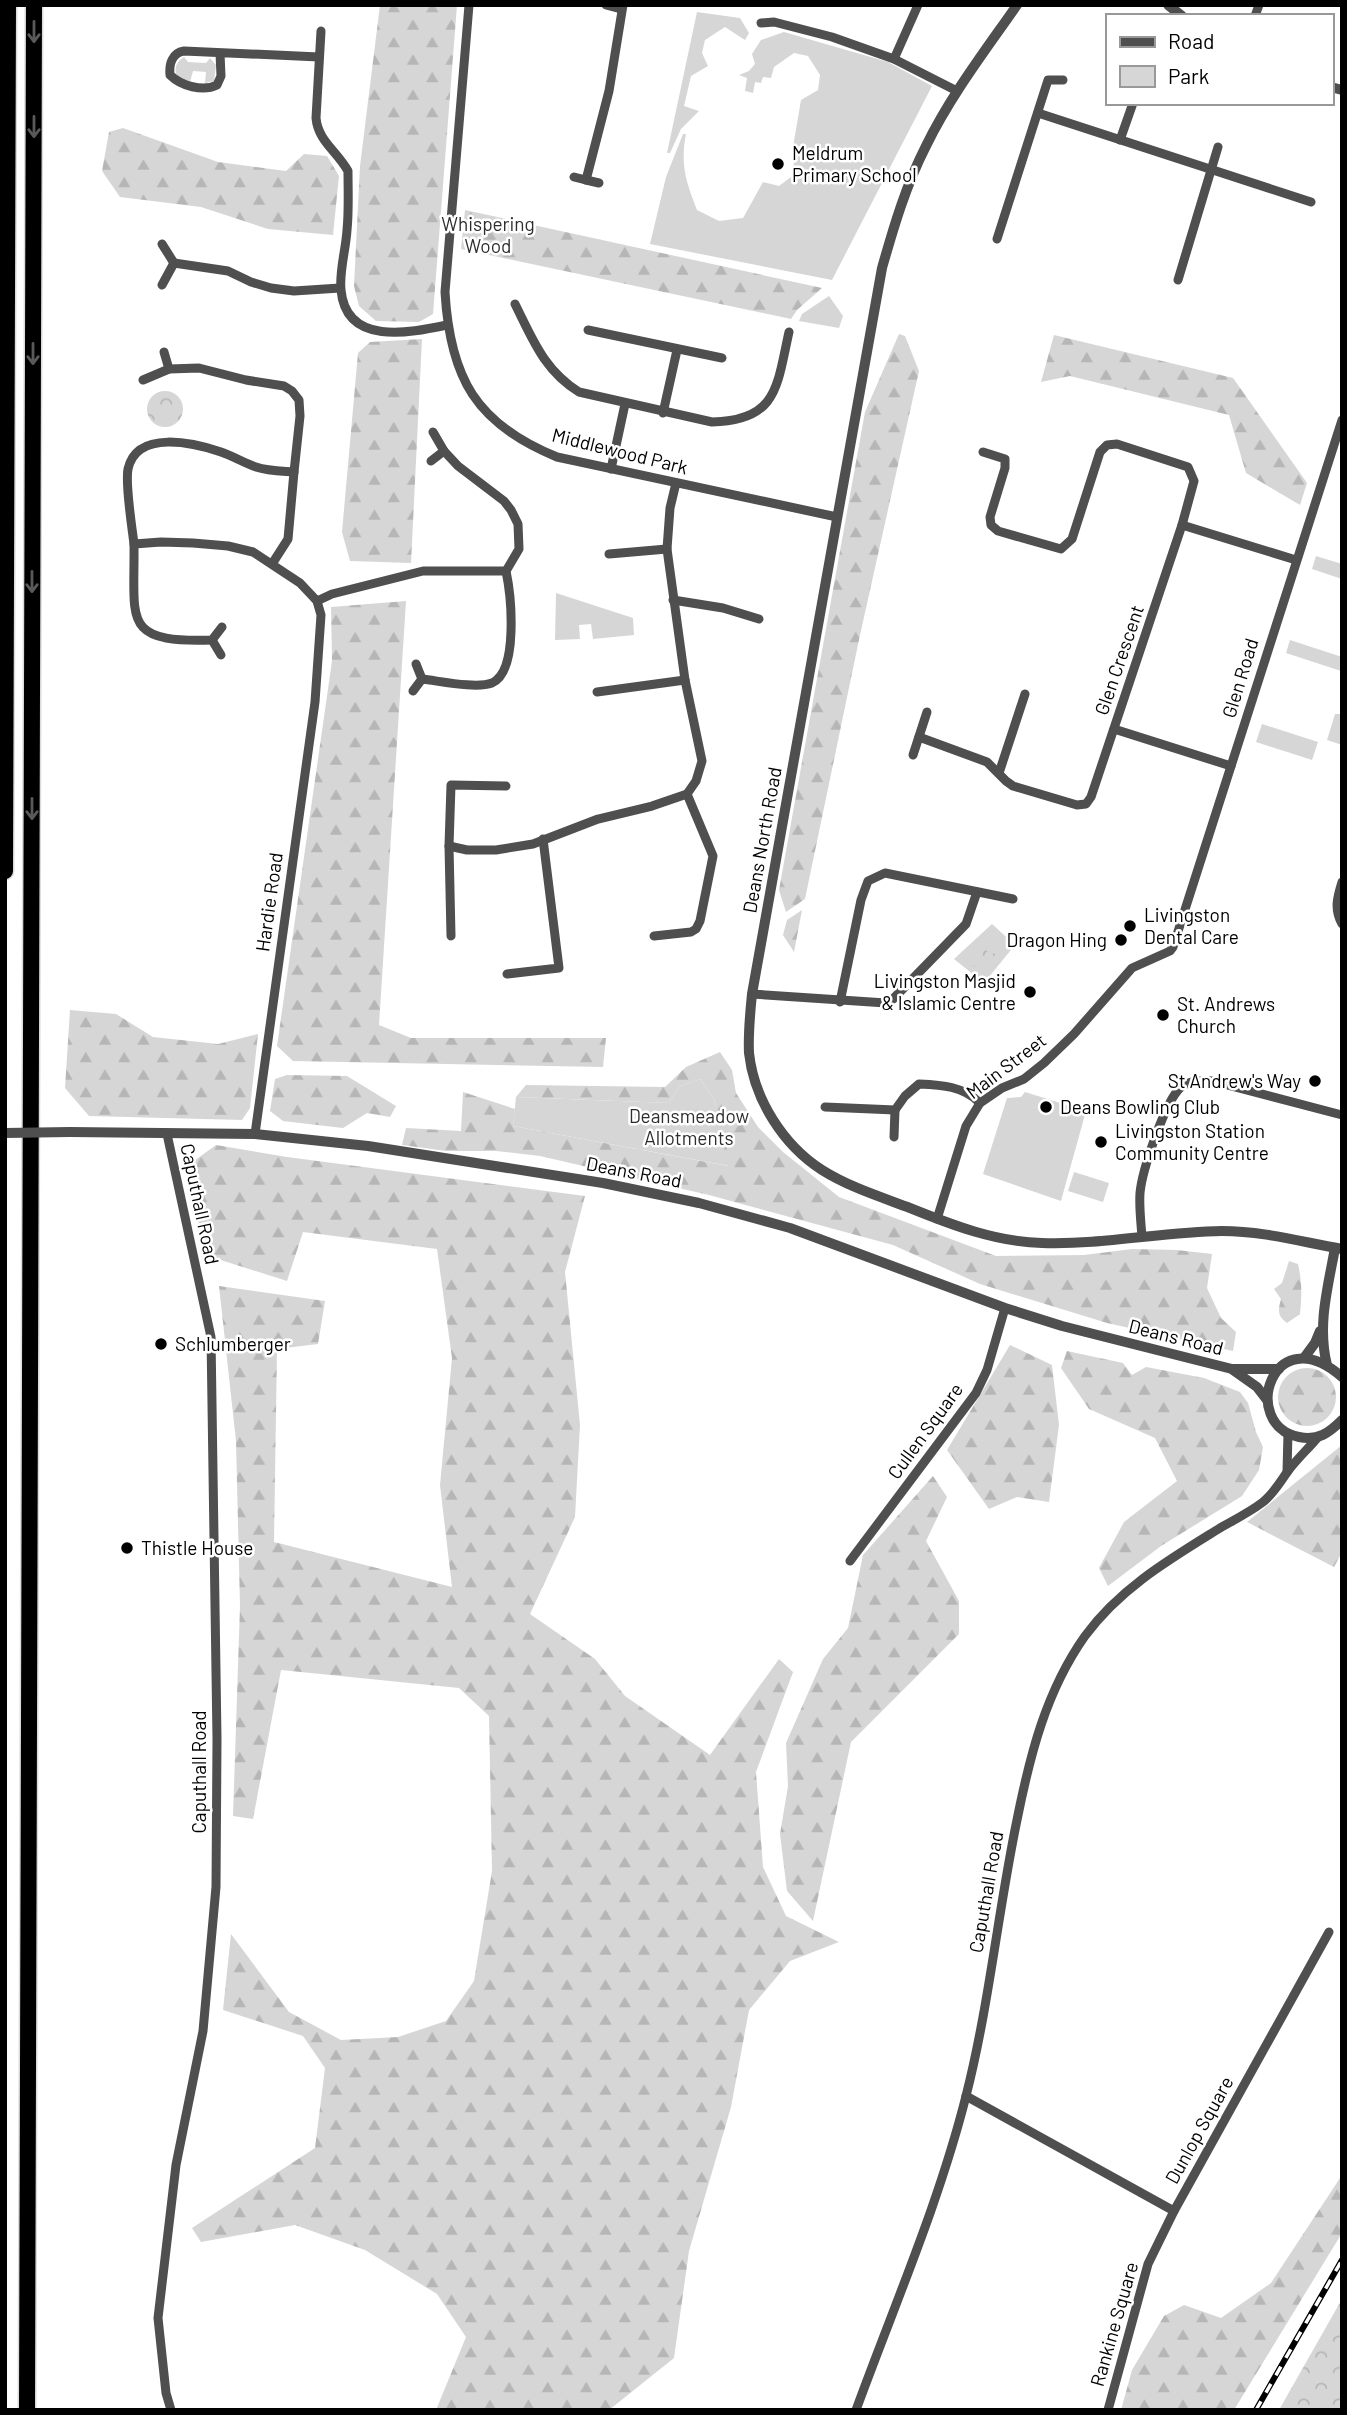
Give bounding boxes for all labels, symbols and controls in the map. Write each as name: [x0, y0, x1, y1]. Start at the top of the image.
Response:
legend: [1106, 14, 1333, 105]
one-way arrow: [27, 20, 41, 43]
text: Road: [1168, 28, 1214, 53]
text: Park: [1168, 63, 1209, 88]
one-way arrow: [27, 115, 40, 138]
place label: Meldrum Primary School: [792, 141, 917, 186]
marker: Meldrum Primary School: [770, 156, 786, 172]
park label: Whispering Wood: [441, 212, 535, 257]
one-way arrow: [26, 343, 40, 366]
street label: Middlewood Park: [550, 423, 690, 478]
one-way arrow: [25, 570, 39, 593]
street label: Glen Crescent: [1089, 602, 1148, 718]
street label: Glen Road: [1217, 635, 1263, 721]
street label: Deans North Road: [737, 765, 786, 915]
one-way arrow: [25, 798, 39, 821]
street label: Hardie Road: [250, 851, 287, 953]
place label: Livingston Dental Care: [1144, 903, 1239, 948]
marker: Livingston Dental Care: [1122, 918, 1138, 934]
place label: Dragon Hing: [1006, 928, 1107, 951]
marker: Dragon Hing: [1113, 932, 1129, 948]
place label: Livingston Masjid & Islamic Centre: [874, 969, 1016, 1014]
marker: Livingston Masjid & Islamic Centre: [1022, 984, 1038, 1000]
place label: St. Andrews Church: [1177, 992, 1275, 1037]
marker: St. Andrews Church: [1155, 1007, 1171, 1023]
street label: Main Street: [961, 1028, 1050, 1103]
place label: St Andrew's Way: [1168, 1069, 1301, 1092]
marker: St Andrew's Way: [1307, 1073, 1323, 1089]
place label: Deans Bowling Club: [1060, 1095, 1220, 1118]
marker: Deans Bowling Club: [1038, 1099, 1054, 1115]
park label: Deansmeadow Allotments: [629, 1104, 749, 1149]
place label: Livingston Station Community Centre: [1115, 1119, 1269, 1164]
marker: Livingston Station Community Centre: [1093, 1134, 1109, 1150]
street label: Caputhall Road: [176, 1141, 225, 1267]
street label: Deans Road: [584, 1151, 684, 1192]
street label: Deans Road: [1126, 1314, 1226, 1359]
place label: Schlumberger: [175, 1332, 291, 1355]
marker: Schlumberger: [153, 1336, 169, 1352]
street label: Cullen Square: [882, 1378, 967, 1483]
place label: Thistle House: [141, 1536, 253, 1559]
marker: Thistle House: [119, 1540, 135, 1556]
street label: Caputhall Road: [187, 1710, 210, 1834]
street label: Caputhall Road: [963, 1829, 1008, 1955]
street label: Dunlop Square: [1160, 2072, 1238, 2188]
street label: Rankine Square: [1085, 2259, 1142, 2389]

